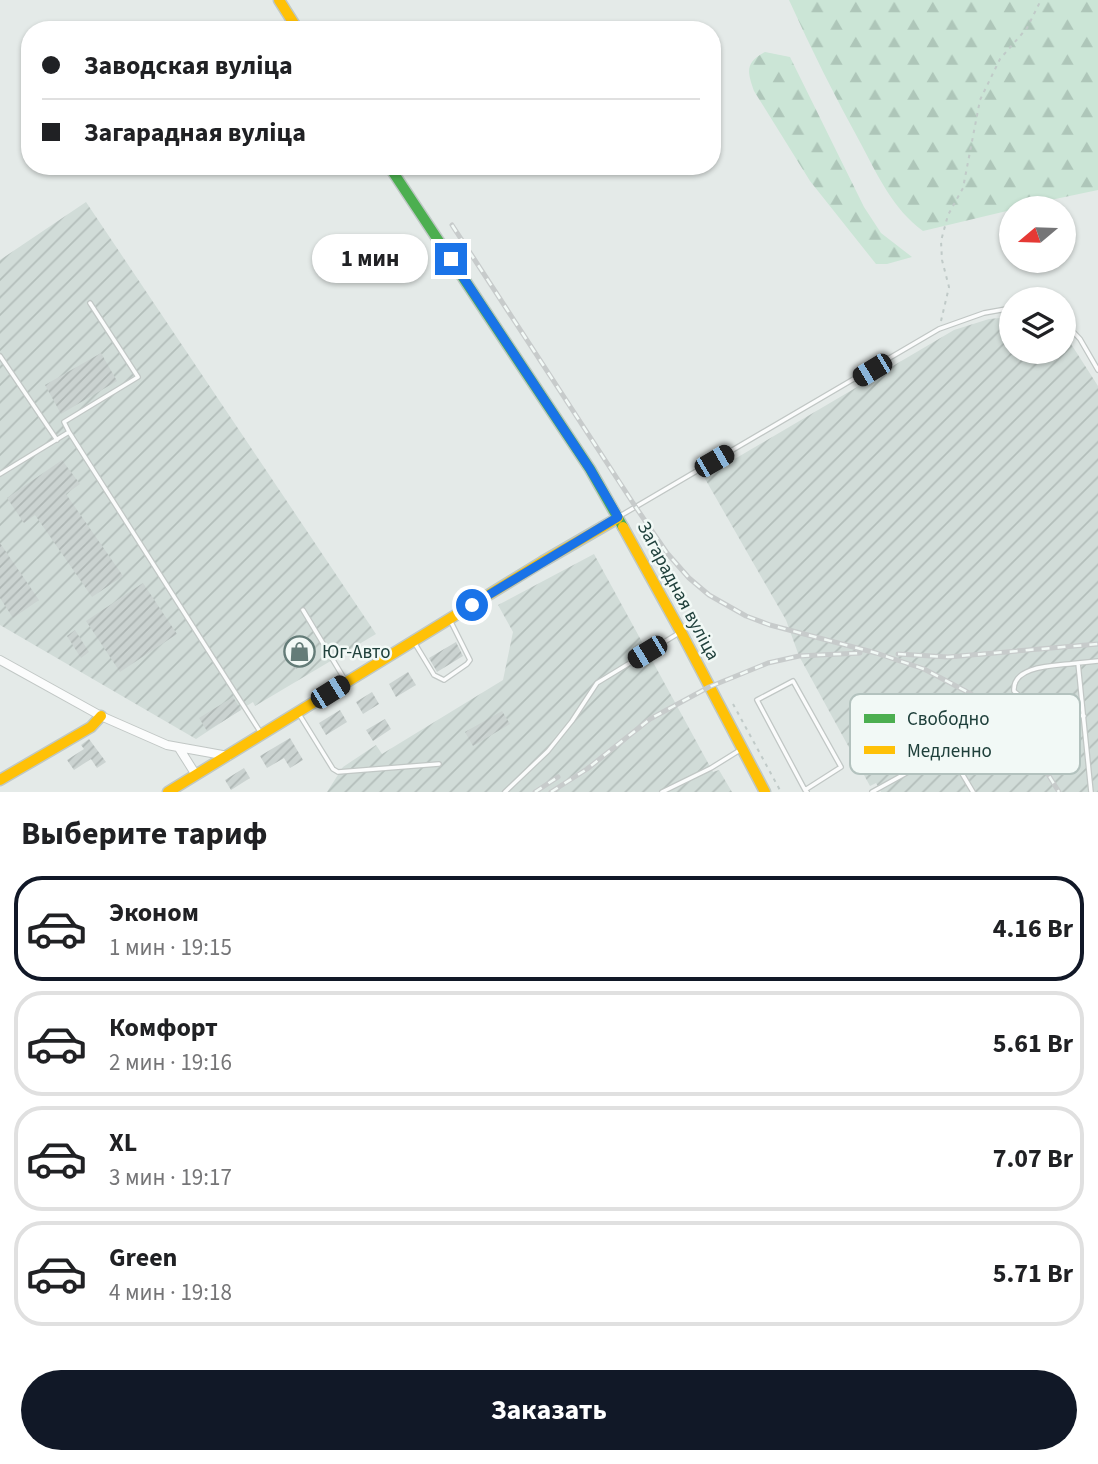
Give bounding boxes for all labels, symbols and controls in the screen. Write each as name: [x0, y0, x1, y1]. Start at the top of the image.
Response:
text: Заводская вуліца: [84, 47, 293, 84]
text: Загарадная вуліца: [84, 114, 306, 151]
north arrow: [999, 196, 1076, 273]
map controls: [999, 196, 1076, 364]
callout: 1 мин: [311, 234, 426, 284]
text: 1 мин: [341, 242, 399, 275]
route end: [435, 243, 467, 275]
button: layers: [999, 287, 1076, 364]
car: [849, 350, 896, 390]
car: [691, 441, 738, 481]
street label: Загарадная вуліца: [630, 517, 726, 665]
route start: [456, 589, 488, 621]
car: [624, 632, 671, 672]
shop icon: Юг-Авто: [282, 635, 316, 669]
place label: Юг-Авто: [322, 639, 390, 666]
car: [307, 672, 354, 712]
legend: [850, 694, 1080, 774]
text: Свободно: [907, 706, 990, 733]
text: Медленно: [907, 738, 992, 765]
text: Выберите тариф: [21, 811, 268, 857]
text: Эконом: [109, 894, 199, 931]
icon: car: [25, 897, 88, 960]
text: 4.16 Br: [993, 910, 1073, 947]
text: 1 мин · 19:15: [109, 931, 232, 964]
text: Комфорт: [109, 1009, 218, 1046]
icon: car: [25, 1012, 88, 1075]
text: 5.61 Br: [993, 1025, 1073, 1062]
text: 2 мин · 19:16: [109, 1046, 232, 1079]
text: XL: [109, 1124, 137, 1161]
icon: car: [25, 1127, 88, 1190]
text: 7.07 Br: [993, 1140, 1073, 1177]
text: 3 мин · 19:17: [109, 1161, 232, 1194]
text: Green: [109, 1239, 177, 1276]
icon: car: [25, 1242, 88, 1305]
text: 5.71 Br: [993, 1255, 1073, 1292]
text: 4 мин · 19:18: [109, 1276, 232, 1309]
button: Заказать: [21, 1370, 1077, 1450]

